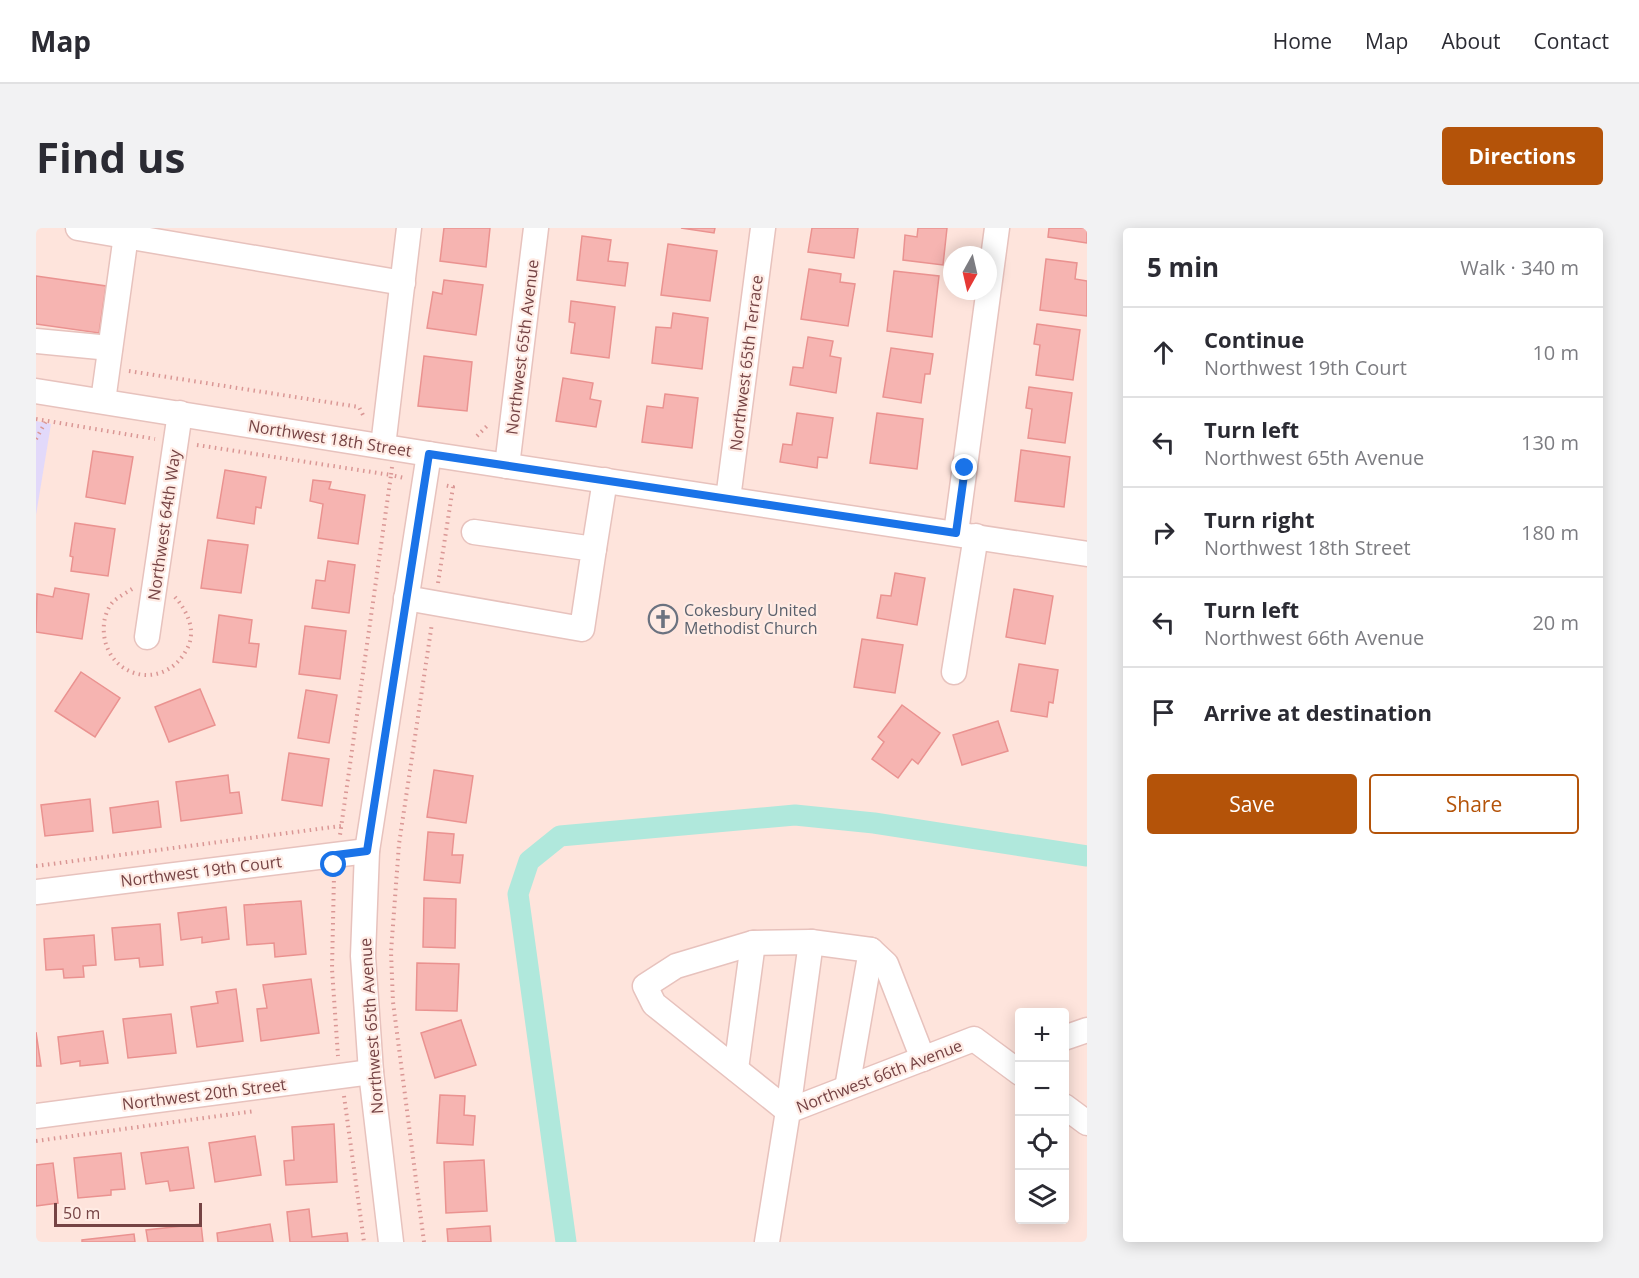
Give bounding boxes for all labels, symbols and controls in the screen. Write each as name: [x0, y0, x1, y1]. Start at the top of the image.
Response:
text: Map: [30, 22, 91, 60]
text: Home: [1273, 27, 1332, 55]
text: Map: [1365, 27, 1408, 55]
text: About: [1441, 27, 1501, 55]
text: Contact: [1534, 27, 1609, 55]
button: Directions: [1442, 127, 1603, 185]
text: Find us: [36, 128, 185, 185]
north arrow: [943, 246, 997, 300]
text: 5 min: [1147, 249, 1219, 285]
text: Walk · 340 m: [1460, 254, 1579, 281]
street label: Northwest 65th Avenue: [500, 258, 544, 436]
street label: Northwest 65th Terrace: [724, 274, 768, 452]
text: Continue: [1204, 324, 1304, 354]
icon: ahead: [1147, 336, 1180, 369]
text: 10 m: [1532, 339, 1579, 366]
text: Northwest 19th Court: [1204, 354, 1407, 381]
street label: Northwest 18th Street: [247, 414, 414, 462]
text: Turn left: [1204, 414, 1299, 444]
icon: left: [1147, 426, 1180, 459]
text: 130 m: [1521, 429, 1579, 456]
text: Northwest 65th Avenue: [1204, 444, 1424, 471]
street label: Northwest 64th Way: [143, 447, 186, 602]
route end: [951, 454, 977, 480]
text: Turn right: [1204, 504, 1315, 534]
icon: right: [1147, 516, 1180, 549]
text: 180 m: [1521, 519, 1579, 546]
text: Northwest 18th Street: [1204, 534, 1411, 561]
text: Turn left: [1204, 594, 1299, 624]
place label: Cokesbury United Methodist Church: [684, 599, 818, 639]
church icon: Cokesbury United Methodist Church: [647, 603, 679, 635]
icon: left: [1147, 606, 1180, 639]
text: 20 m: [1532, 609, 1579, 636]
text: Northwest 66th Avenue: [1204, 624, 1424, 651]
icon: arrive: [1147, 696, 1180, 729]
text: Arrive at destination: [1204, 697, 1432, 727]
button: Save: [1147, 774, 1357, 834]
button: Share: [1369, 774, 1579, 834]
street label: Northwest 19th Court: [119, 850, 283, 892]
route start: [320, 851, 346, 877]
street label: Northwest 65th Avenue: [354, 937, 388, 1115]
map controls: [1015, 1008, 1069, 1224]
button: +: [1015, 1008, 1069, 1062]
street label: Northwest 66th Avenue: [793, 1034, 965, 1118]
button: −: [1015, 1062, 1069, 1116]
street label: Northwest 20th Street: [121, 1073, 288, 1115]
button: locate: [1015, 1116, 1069, 1170]
button: layers: [1015, 1170, 1069, 1224]
scale bar: [54, 1200, 202, 1228]
text: 50 m: [63, 1202, 100, 1224]

